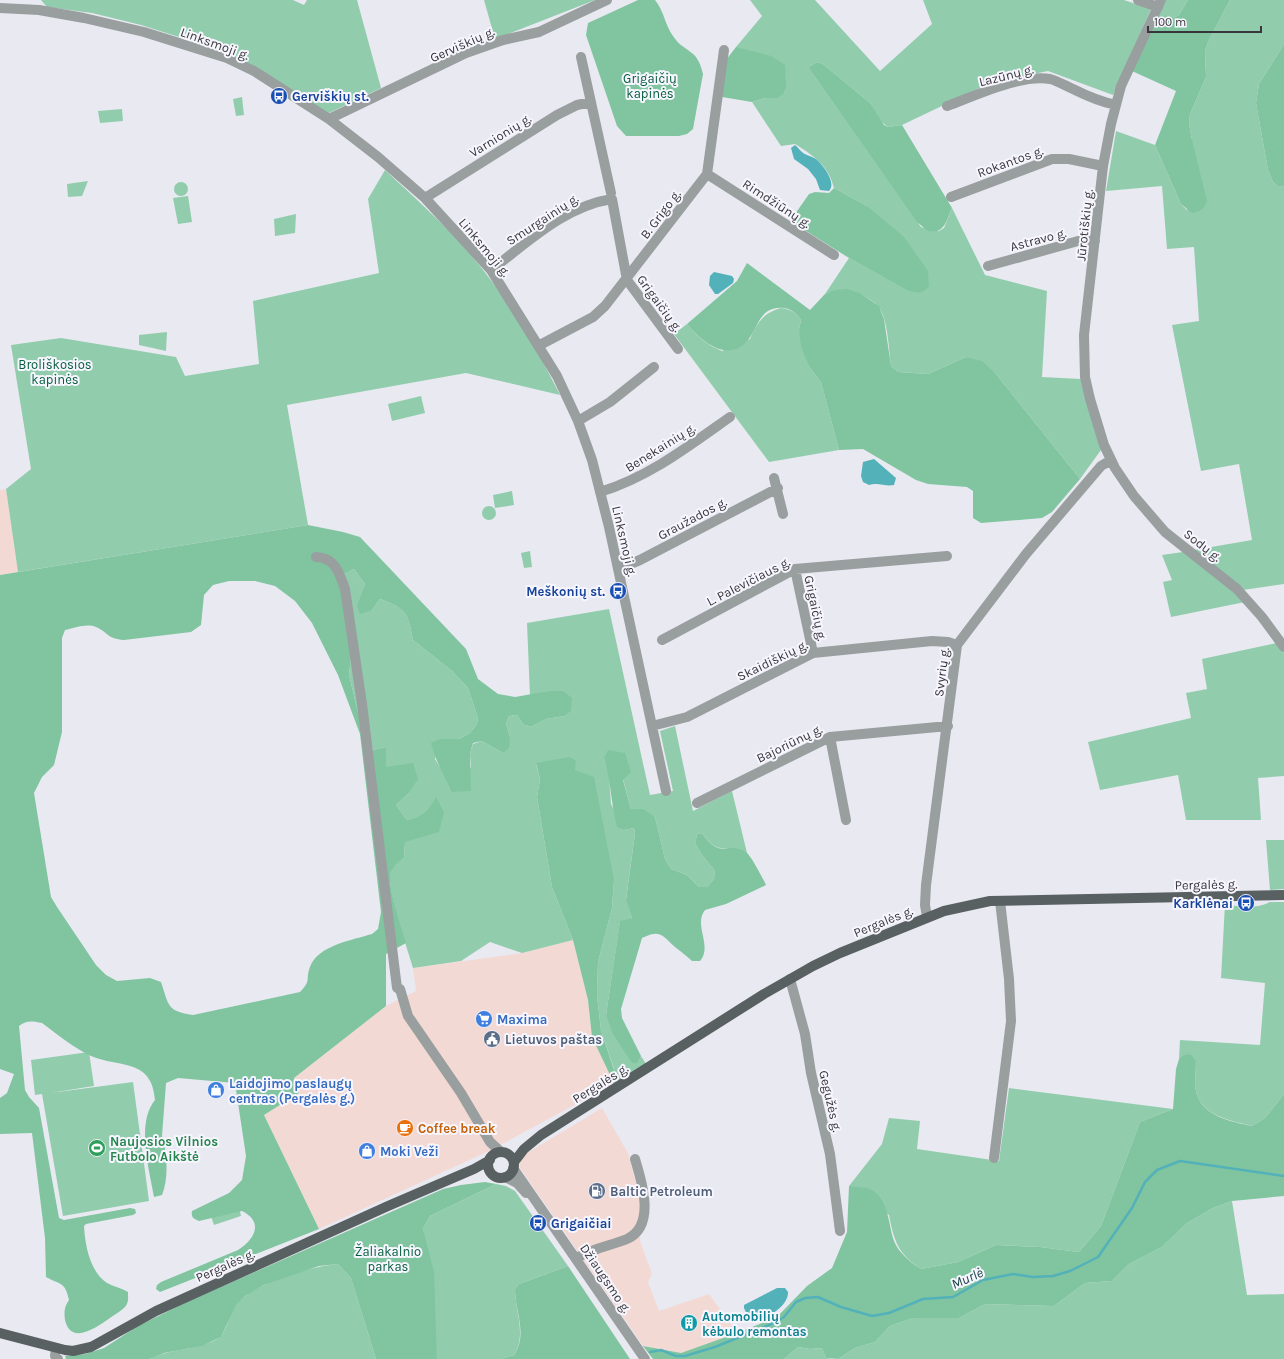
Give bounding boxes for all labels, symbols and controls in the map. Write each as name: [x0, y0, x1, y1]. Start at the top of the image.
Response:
scale bar: [1148, 8, 1261, 34]
text: 100 m: [1154, 15, 1186, 29]
street label: Linksmoji g.: [178, 24, 251, 63]
street label: Gerviškių g.: [428, 24, 497, 65]
street label: Lazūnų g.: [977, 61, 1035, 90]
park label: Grigaičių kapinės: [623, 71, 677, 101]
bus stop icon: Gerviškių st.: [269, 86, 289, 106]
place label: Gerviškių st.: [292, 89, 369, 105]
street label: Varnionių g.: [467, 111, 534, 160]
street label: Rokantos g.: [975, 143, 1045, 180]
street label: Rimdžiūnų g.: [740, 176, 814, 231]
street label: B. Grigo g.: [637, 187, 684, 242]
street label: Jūrotiškių g.: [1073, 188, 1096, 262]
street label: Smurgainių g.: [503, 191, 581, 248]
street label: Linksmoji g.: [456, 215, 513, 280]
street label: Astravo g.: [1008, 225, 1068, 254]
street label: Grigaičių g.: [634, 272, 685, 335]
park label: Broliškosios kapinės: [18, 357, 92, 387]
street label: Benekainių g.: [622, 420, 698, 475]
street label: Graužados g.: [655, 494, 729, 543]
street label: Linksmoji g.: [609, 504, 640, 578]
street label: Sodų g.: [1181, 526, 1224, 565]
street label: L. Palevičiaus g.: [704, 554, 793, 609]
street label: Grigaičių g.: [801, 574, 830, 642]
bus stop icon: Meškonių st.: [608, 581, 628, 601]
place label: Meškonių st.: [526, 584, 605, 600]
street label: Skaidiškių g.: [735, 637, 810, 684]
street label: Svyrių g.: [931, 647, 952, 698]
street label: Bajoriūnų g.: [754, 721, 825, 766]
street label: Pergalės g.: [1174, 876, 1238, 893]
bus stop icon: Karklėnai: [1236, 893, 1256, 913]
place label: Karklėnai: [1173, 896, 1233, 911]
street label: Pergalės g.: [851, 903, 915, 940]
supermarket icon: Maxima: [474, 1009, 494, 1029]
place label: Maxima: [497, 1012, 547, 1027]
public building icon: Lietuvos paštas: [482, 1029, 502, 1049]
place label: Lietuvos paštas: [505, 1032, 602, 1047]
street label: Pergalės g.: [570, 1060, 631, 1106]
street label: Gegužės g.: [816, 1069, 845, 1133]
place label: Laidojimo paslaugų centras (Pergalės g.): [229, 1076, 355, 1106]
shop icon: Laidojimo paslaugų centras (Pergalės g.): [206, 1080, 226, 1100]
cafe icon: Coffee break: [395, 1118, 415, 1138]
place label: Coffee break: [418, 1121, 496, 1136]
place label: Naujosios Vilnios Futbolo Aikštė: [110, 1134, 218, 1164]
sports icon: Naujosios Vilnios Futbolo Aikštė: [87, 1138, 107, 1158]
shop icon: Moki Veži: [357, 1141, 377, 1161]
place label: Moki Veži: [380, 1144, 439, 1159]
fuel station icon: Baltic Petroleum: [587, 1181, 607, 1201]
place label: Baltic Petroleum: [610, 1184, 713, 1199]
bus stop icon: Grigaičiai: [528, 1213, 548, 1233]
place label: Grigaičiai: [551, 1216, 612, 1231]
street label: Džiaugsmo g.: [577, 1241, 634, 1316]
park label: Žaliakalnio parkas: [355, 1243, 421, 1274]
street label: Pergalės g.: [193, 1246, 257, 1285]
water label: Murlė: [949, 1264, 986, 1293]
place label: Automobilių kėbulo remontas: [702, 1309, 807, 1339]
building icon: Automobilių kėbulo remontas: [679, 1313, 699, 1333]

